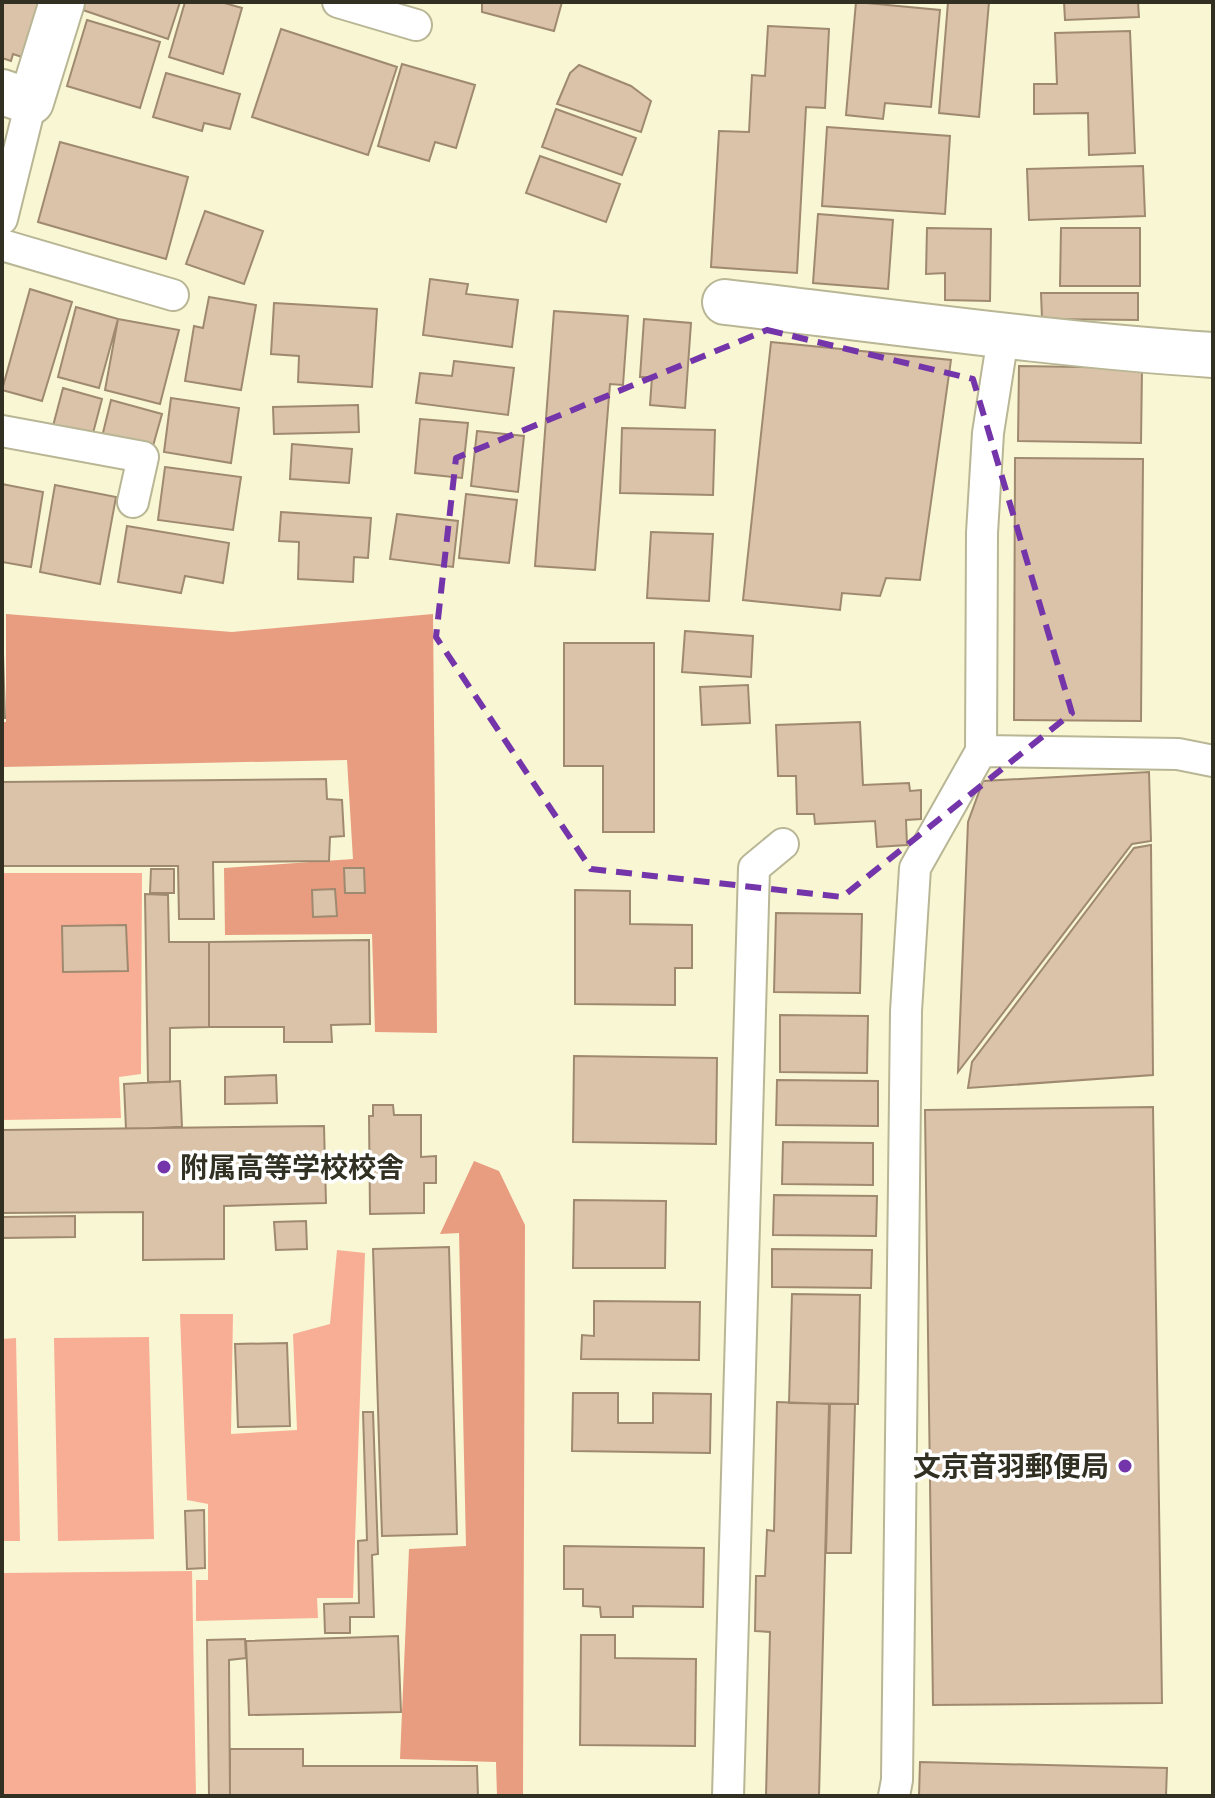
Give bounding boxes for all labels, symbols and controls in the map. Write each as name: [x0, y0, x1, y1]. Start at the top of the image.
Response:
place label: 附属高等学校校舎: [180, 1151, 404, 1184]
marker: 附属高等学校校舎: [155, 1158, 173, 1176]
place label: 文京音羽郵便局: [913, 1450, 1109, 1483]
marker: 文京音羽郵便局: [1116, 1457, 1134, 1475]

